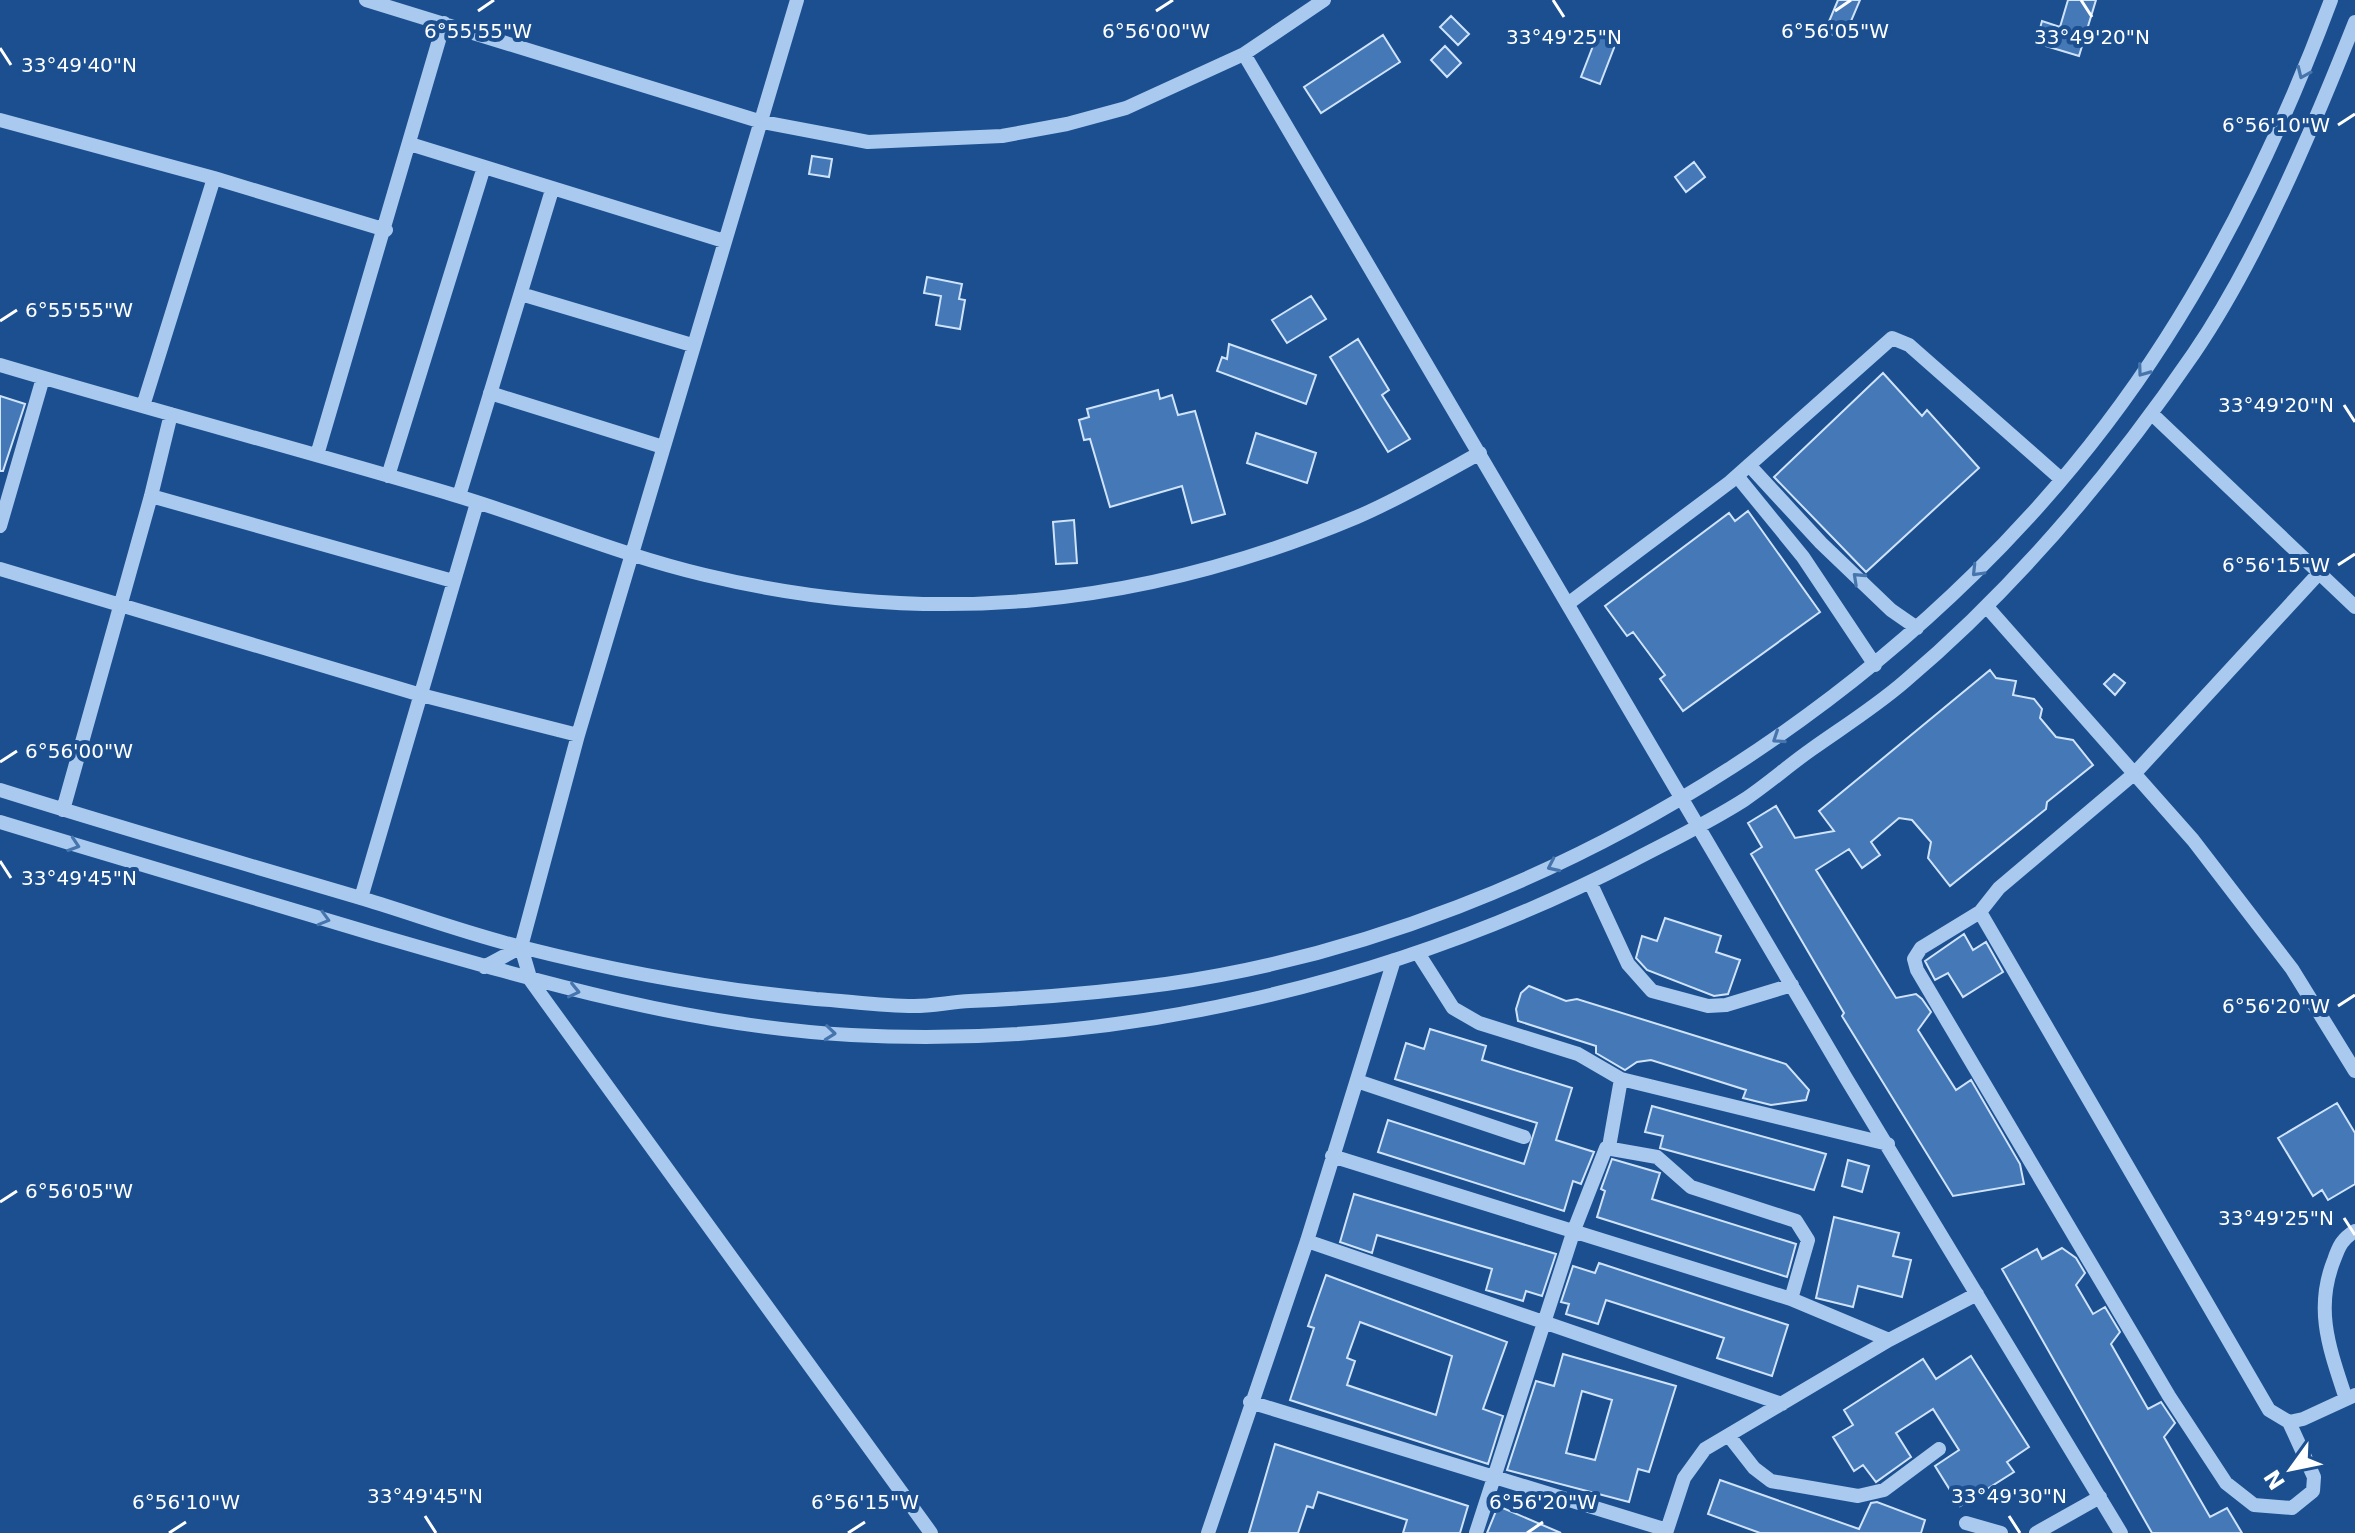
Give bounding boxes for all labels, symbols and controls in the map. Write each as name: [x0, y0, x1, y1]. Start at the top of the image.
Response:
text: 6°55'55"W: [424, 19, 532, 43]
text: 6°56'00"W: [1102, 19, 1210, 43]
text: 6°56'05"W: [1781, 19, 1889, 43]
text: 33°49'25"N: [1506, 25, 1622, 49]
text: 33°49'20"N: [2034, 25, 2150, 49]
text: 33°49'40"N: [21, 53, 137, 77]
one-way arrow: [2296, 65, 2312, 79]
text: 6°56'10"W: [2222, 113, 2330, 137]
text: 6°55'55"W: [25, 298, 133, 322]
one-way arrow: [2138, 362, 2153, 377]
text: 33°49'20"N: [2218, 393, 2334, 417]
text: 6°56'15"W: [2222, 553, 2330, 577]
one-way arrow: [1972, 562, 1987, 576]
one-way arrow: [1853, 573, 1867, 587]
one-way arrow: [1773, 728, 1787, 743]
text: 6°56'00"W: [25, 739, 133, 763]
one-way arrow: [67, 836, 81, 852]
one-way arrow: [1546, 856, 1561, 872]
text: 33°49'45"N: [21, 866, 137, 890]
one-way arrow: [316, 910, 330, 926]
one-way arrow: [566, 981, 580, 998]
text: 6°56'20"W: [2222, 994, 2330, 1018]
one-way arrow: [824, 1024, 837, 1041]
text: 6°56'05"W: [25, 1179, 133, 1203]
text: 33°49'25"N: [2218, 1206, 2334, 1230]
north arrow: [2251, 1429, 2331, 1509]
text: N: [2259, 1465, 2290, 1494]
text: 33°49'45"N: [367, 1484, 483, 1508]
text: 33°49'30"N: [1951, 1484, 2067, 1508]
text: 6°56'10"W: [132, 1490, 240, 1514]
text: 6°56'15"W: [811, 1490, 919, 1514]
text: 6°56'20"W: [1489, 1490, 1597, 1514]

